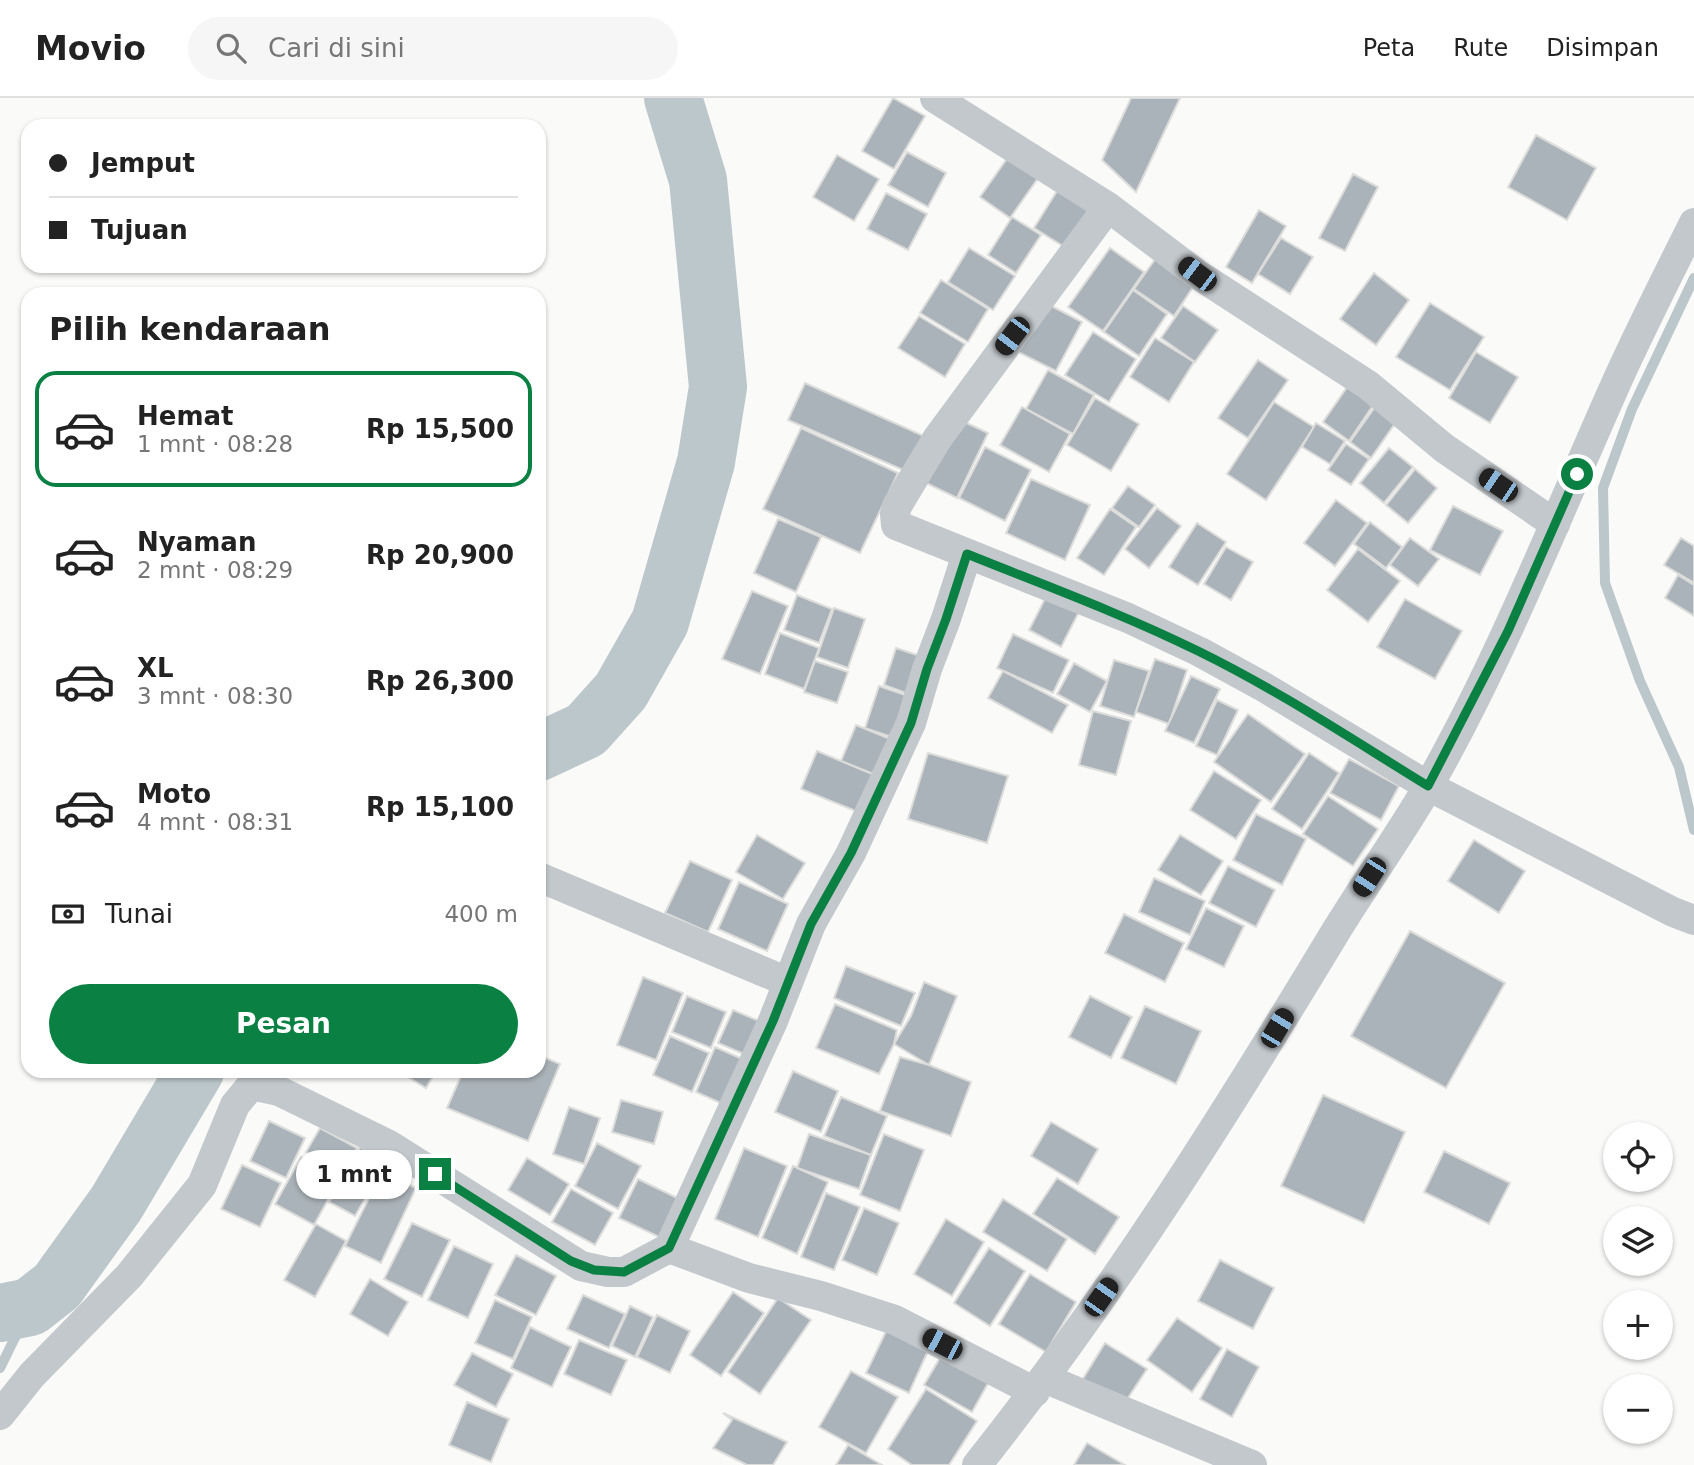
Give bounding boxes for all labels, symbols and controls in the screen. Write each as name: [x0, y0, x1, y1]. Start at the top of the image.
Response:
search box: [188, 17, 678, 80]
text: Movio: [35, 29, 146, 68]
icon: search: [212, 29, 250, 67]
text: Cari di sini: [268, 33, 405, 63]
text: Peta: [1363, 34, 1415, 62]
text: Rute: [1453, 34, 1508, 62]
text: Disimpan: [1546, 34, 1659, 62]
text: Jemput: [91, 148, 195, 178]
text: Tujuan: [91, 215, 188, 245]
car: [1174, 253, 1221, 295]
text: Pilih kendaraan: [49, 310, 330, 348]
car: [991, 313, 1034, 359]
icon: car: [53, 398, 116, 461]
text: Hemat: [137, 401, 233, 431]
text: Rp 15,500: [366, 414, 514, 444]
text: 1 mnt · 08:28: [137, 431, 293, 457]
route start: [1561, 458, 1593, 490]
car: [1475, 465, 1522, 505]
icon: car: [53, 524, 116, 587]
text: Nyaman: [137, 527, 256, 557]
text: Rp 20,900: [366, 540, 514, 570]
text: 2 mnt · 08:29: [137, 557, 293, 583]
icon: car: [53, 650, 116, 713]
text: XL: [137, 653, 174, 683]
text: Rp 26,300: [366, 666, 514, 696]
text: 3 mnt · 08:30: [137, 683, 293, 709]
icon: car: [53, 776, 116, 839]
text: Moto: [137, 779, 211, 809]
text: Rp 15,100: [366, 792, 514, 822]
text: 4 mnt · 08:31: [137, 809, 293, 835]
car: [1349, 854, 1390, 900]
icon: cash: [49, 895, 87, 933]
text: Tunai: [105, 899, 173, 929]
text: 400 m: [444, 901, 518, 927]
button: Pesan: [49, 984, 518, 1064]
car: [1258, 1005, 1297, 1051]
map controls: [1603, 1122, 1673, 1444]
button: locate: [1603, 1122, 1673, 1192]
callout: 1 mnt: [295, 1150, 410, 1198]
route end: [419, 1158, 451, 1190]
text: 1 mnt: [316, 1161, 392, 1187]
button: layers: [1603, 1206, 1673, 1276]
car: [1081, 1274, 1122, 1320]
button: +: [1603, 1290, 1673, 1360]
car: [919, 1325, 966, 1363]
button: −: [1603, 1374, 1673, 1444]

